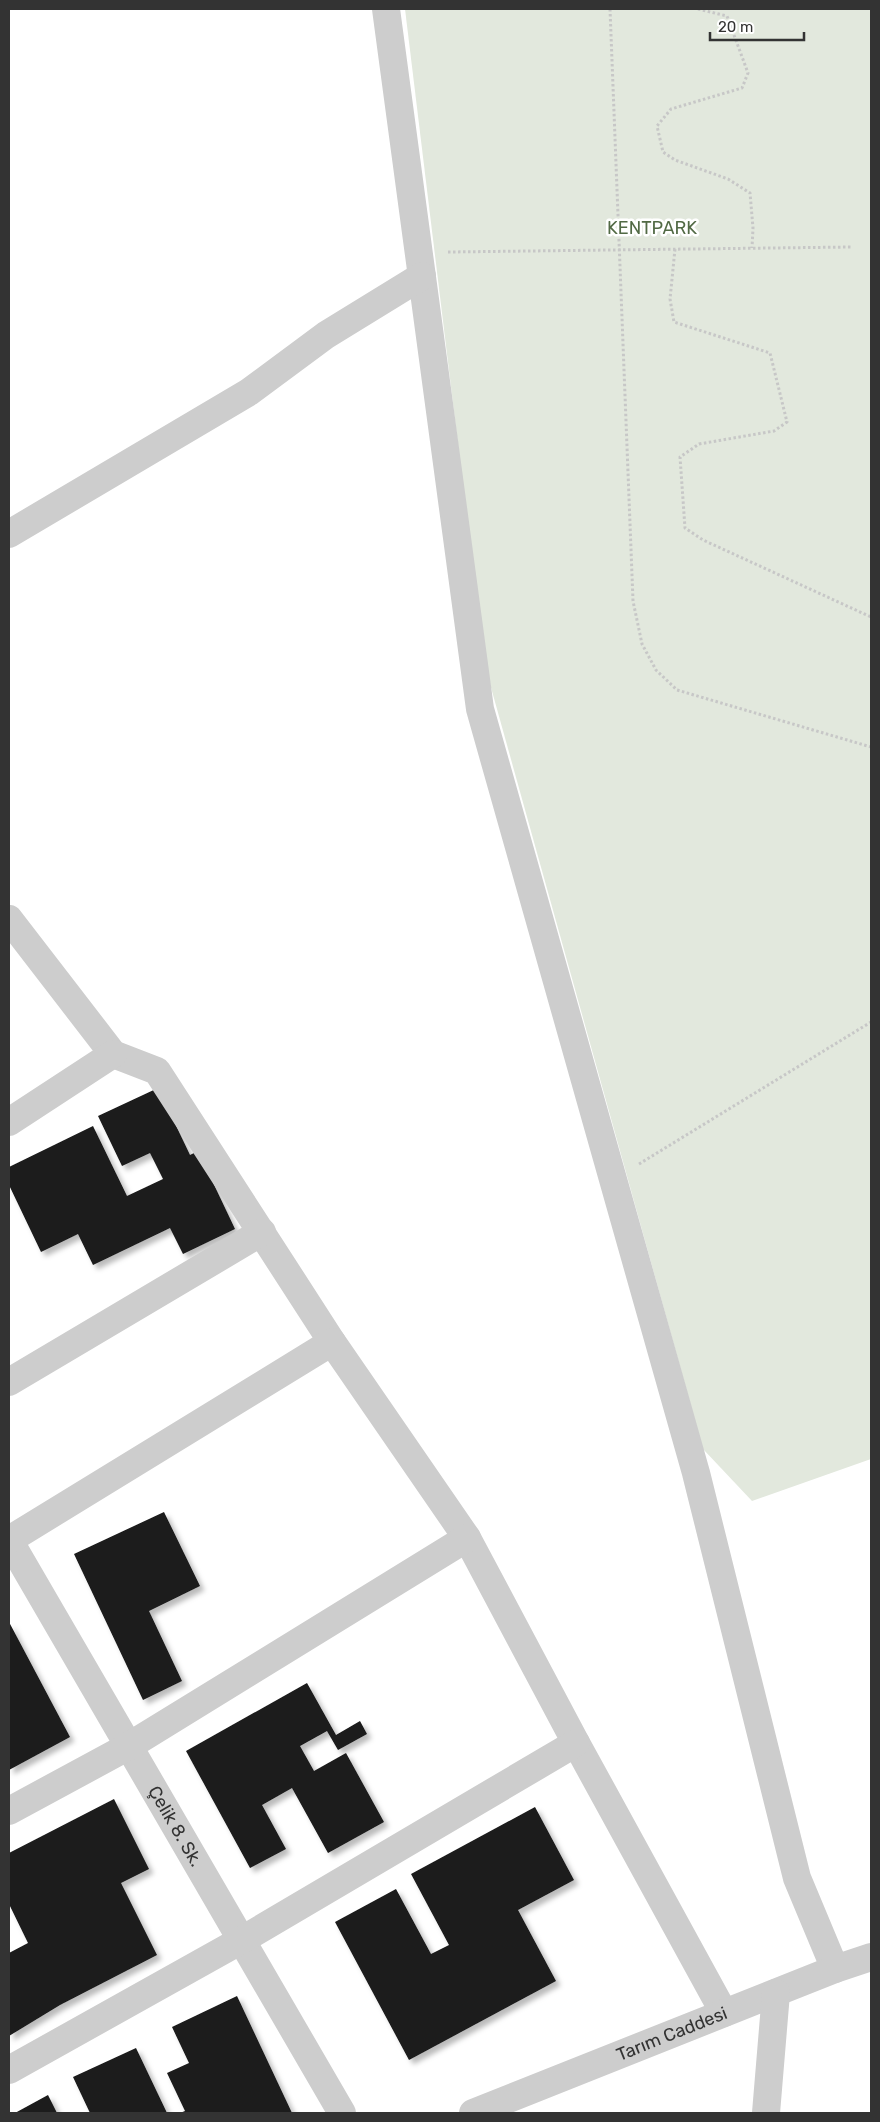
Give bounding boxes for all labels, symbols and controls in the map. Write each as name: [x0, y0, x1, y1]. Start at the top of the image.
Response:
scale bar: [710, 10, 804, 42]
text: 20 m: [718, 18, 753, 36]
park label: KENTPARK: [607, 217, 697, 239]
street label: Çelik 8. Sk.: [143, 1782, 207, 1870]
street label: Tarım Caddesi: [613, 2002, 730, 2066]

